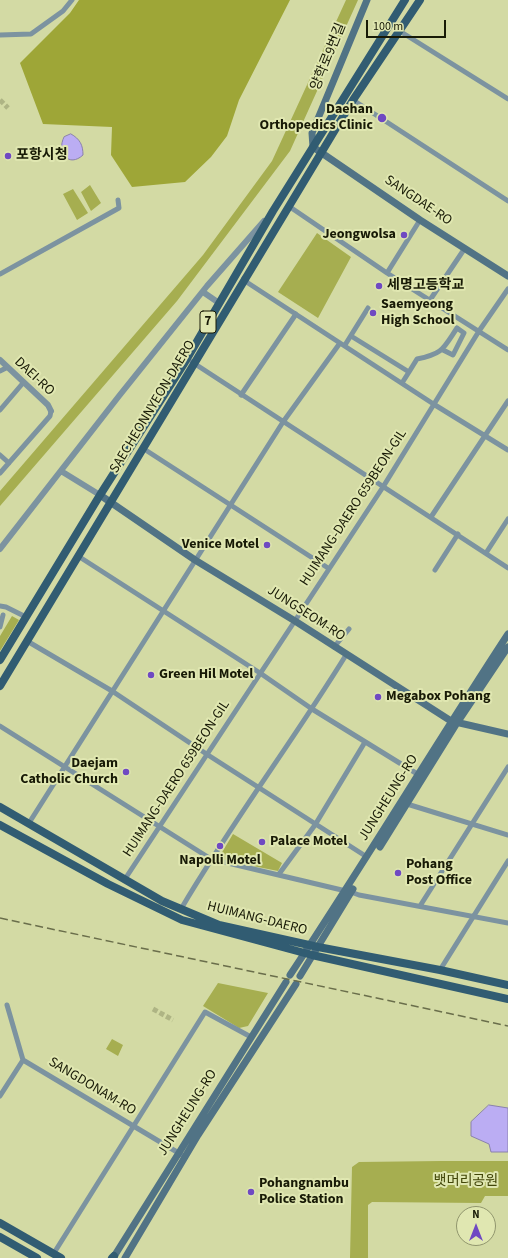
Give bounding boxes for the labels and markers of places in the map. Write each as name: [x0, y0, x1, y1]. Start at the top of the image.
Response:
place label: Daehan Orthopedics Clinic: [260, 102, 373, 134]
marker: Daehan Orthopedics Clinic: [376, 112, 388, 124]
place label: 포항시청: [16, 148, 68, 164]
marker: 포항시청: [3, 151, 13, 161]
place label: Jeongwolsa: [322, 227, 396, 243]
marker: Jeongwolsa: [399, 230, 409, 240]
place label: 세명고등학교: [387, 278, 464, 294]
marker: 세명고등학교: [374, 281, 384, 291]
place label: Saemyeong High School: [381, 297, 454, 330]
marker: Saemyeong High School: [368, 308, 378, 318]
place label: Venice Motel: [182, 537, 259, 553]
marker: Venice Motel: [262, 540, 272, 550]
place label: Green Hil Motel: [159, 667, 253, 683]
marker: Green Hil Motel: [146, 670, 156, 680]
place label: Megabox Pohang: [386, 689, 490, 705]
marker: Megabox Pohang: [373, 692, 383, 702]
place label: Daejam Catholic Church: [20, 756, 118, 788]
marker: Daejam Catholic Church: [121, 767, 131, 777]
place label: Palace Motel: [270, 834, 347, 850]
marker: Palace Motel: [257, 837, 267, 847]
marker: Napolli Motel: [215, 841, 225, 851]
place label: Napolli Motel: [179, 853, 261, 869]
place label: Pohang Post Office: [406, 857, 472, 890]
marker: Pohang Post Office: [393, 868, 403, 878]
place label: Pohangnambu Police Station: [259, 1176, 349, 1208]
marker: Pohangnambu Police Station: [246, 1187, 256, 1197]

